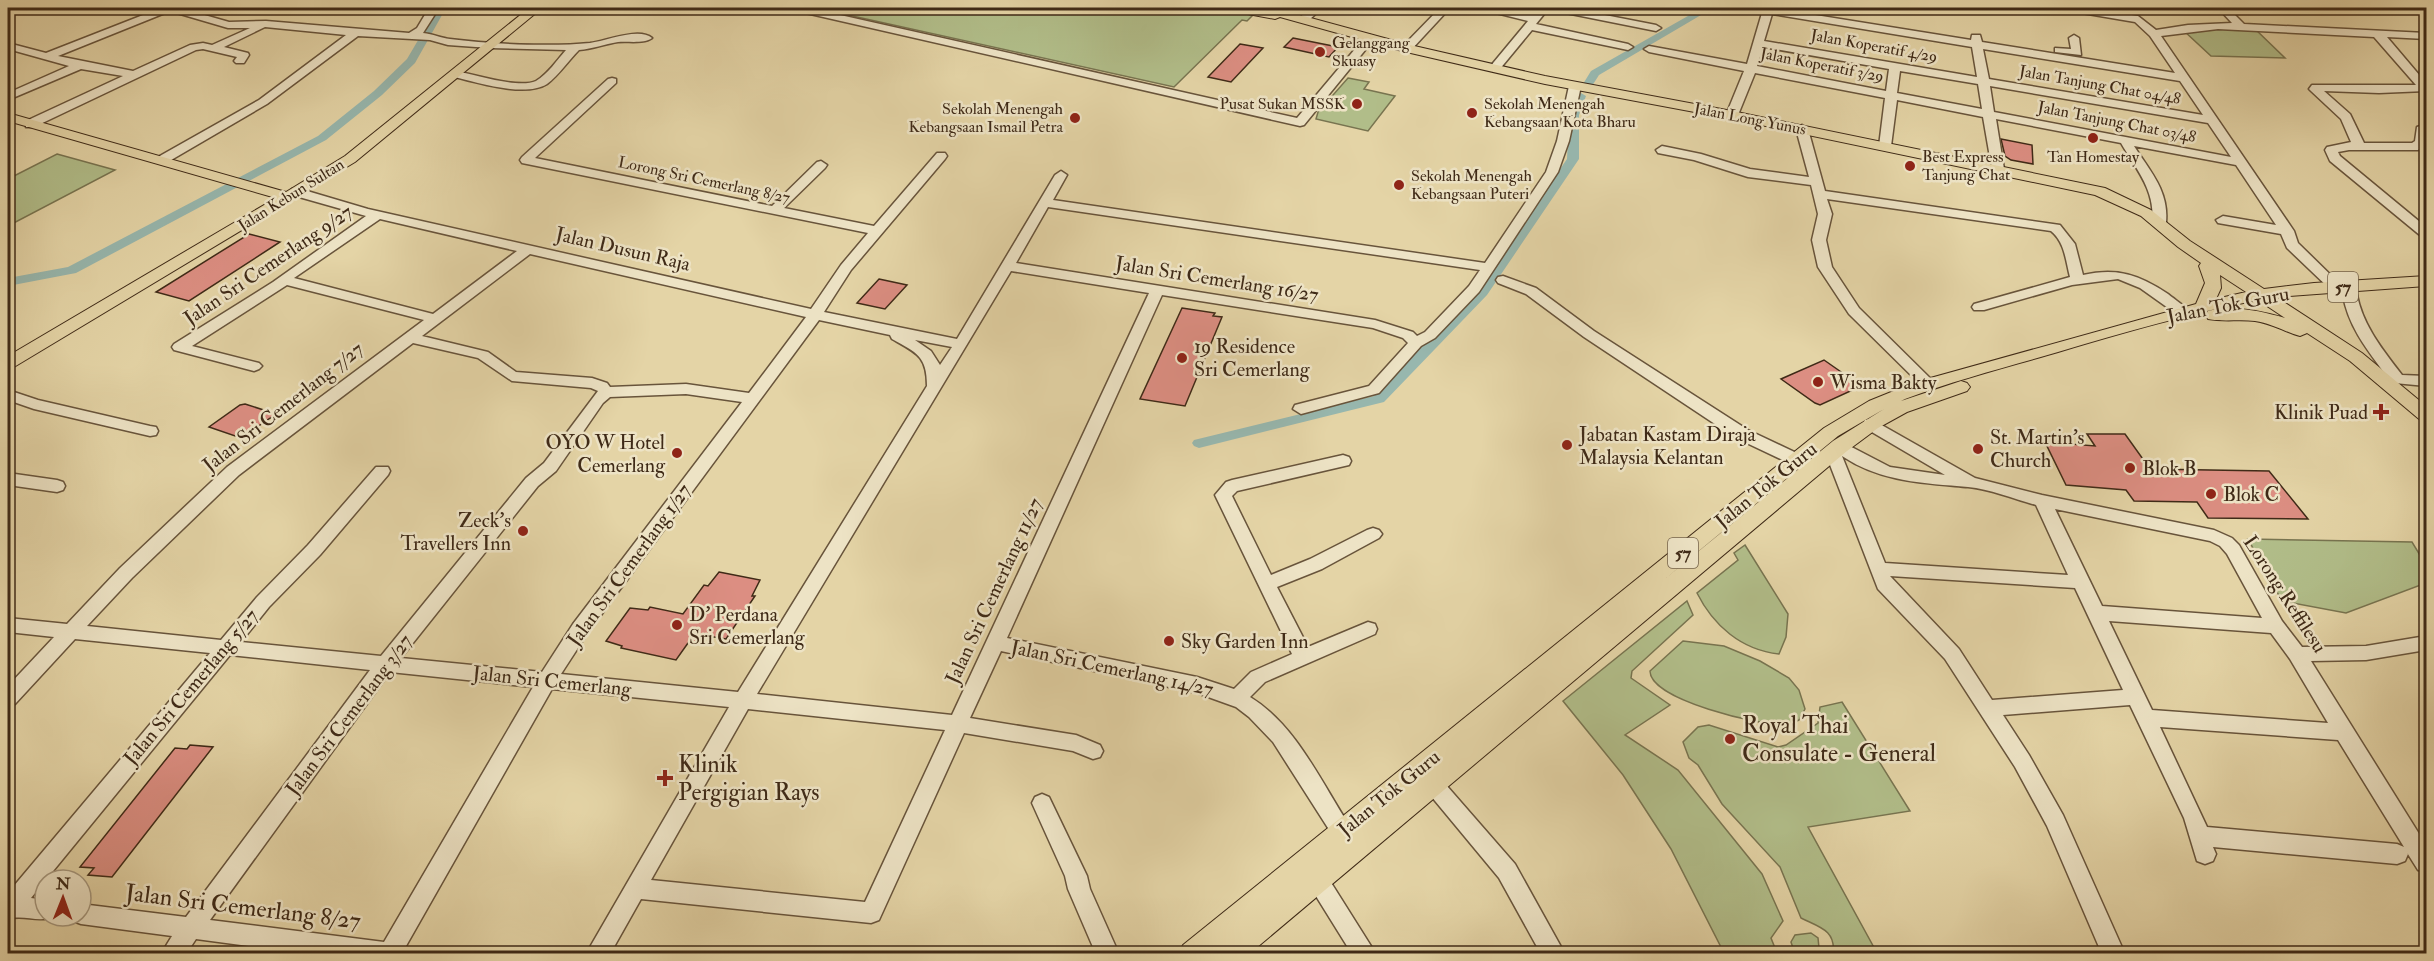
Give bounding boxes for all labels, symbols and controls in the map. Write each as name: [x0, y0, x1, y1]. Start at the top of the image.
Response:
street label: Jalan Koperatif 4/29: [1808, 25, 1939, 68]
place label: Gelanggang Skuasy: [1332, 33, 1411, 71]
street label: Jalan Koperatif 3/29: [1757, 43, 1886, 88]
marker: Gelanggang Skuasy: [1313, 45, 1327, 59]
street label: Jalan Tanjung Chat 04/48: [2017, 61, 2183, 110]
place label: Pusat Sukan MSSK: [1219, 94, 1346, 114]
place label: Sekolah Menengah Kebangsaan Kota Bharu: [1484, 94, 1636, 132]
marker: Pusat Sukan MSSK: [1350, 97, 1364, 111]
street label: Jalan Tanjung Chat 03/48: [2035, 97, 2198, 148]
street label: Jalan Long Yunus: [1691, 98, 1808, 141]
place label: Sekolah Menengah Kebangsaan Ismail Petra: [909, 99, 1064, 137]
marker: Sekolah Menengah Kebangsaan Kota Bharu: [1465, 106, 1479, 120]
marker: Sekolah Menengah Kebangsaan Ismail Petra: [1068, 111, 1082, 125]
marker: Tan Homestay: [2086, 131, 2100, 145]
place label: Best Express Tanjung Chat: [1922, 147, 2010, 185]
place label: Tan Homestay: [2047, 147, 2140, 167]
street label: Lorong Sri Cemerlang 8/27: [616, 152, 793, 208]
street label: Jalan Kebun Sultan: [233, 154, 348, 237]
marker: Best Express Tanjung Chat: [1903, 159, 1917, 173]
place label: Sekolah Menengah Kebangsaan Puteri: [1411, 166, 1533, 204]
marker: Sekolah Menengah Kebangsaan Puteri: [1392, 178, 1406, 192]
street label: Jalan Sri Cemerlang 9/27: [178, 199, 357, 331]
street label: Jalan Dusun Raja: [552, 221, 694, 277]
street label: Jalan Sri Cemerlang 16/27: [1113, 250, 1320, 307]
road number: 57: [2328, 272, 2358, 302]
street label: Jalan Tok Guru: [2164, 281, 2291, 329]
place label: 19 Residence Sri Cemerlang: [1194, 334, 1311, 382]
street label: Jalan Sri Cemerlang 7/27: [197, 336, 368, 478]
marker: 19 Residence Sri Cemerlang: [1175, 351, 1189, 365]
place label: Wisma Bakty: [1829, 370, 1938, 395]
marker: Wisma Bakty: [1811, 375, 1825, 389]
place label: Klinik Puad: [2274, 400, 2368, 425]
marker: Klinik Puad: [2372, 403, 2390, 421]
place label: Jabatan Kastam Diraja Malaysia Kelantan: [1578, 422, 1757, 470]
place label: St. Martin's Church: [1990, 425, 2084, 473]
place label: OYO W Hotel Cemerlang: [545, 430, 666, 478]
street label: Jalan Tok Guru: [1709, 436, 1822, 534]
marker: Jabatan Kastam Diraja Malaysia Kelantan: [1560, 438, 1574, 452]
marker: St. Martin's Church: [1971, 442, 1985, 456]
marker: OYO W Hotel Cemerlang: [670, 446, 684, 460]
place label: Blok B: [2142, 456, 2197, 481]
marker: Blok B: [2123, 461, 2137, 475]
street label: Jalan Sri Cemerlang 1/27: [561, 479, 697, 652]
place label: Blok C: [2223, 482, 2279, 507]
marker: Blok C: [2204, 487, 2218, 501]
street label: Jalan Sri Cemerlang 11/27: [939, 494, 1048, 689]
place label: Zeck's Travellers Inn: [400, 508, 511, 556]
marker: Zeck's Travellers Inn: [516, 524, 530, 538]
street label: Lorong Reffilesu: [2238, 531, 2332, 657]
road number: 57: [1668, 538, 1698, 568]
place label: D' Perdana Sri Cemerlang: [689, 602, 806, 650]
street label: Jalan Sri Cemerlang 5/27: [118, 604, 264, 771]
marker: D' Perdana Sri Cemerlang: [670, 618, 684, 632]
street label: Jalan Sri Cemerlang 3/27: [279, 629, 418, 802]
place label: Sky Garden Inn: [1181, 629, 1309, 654]
street label: Jalan Sri Cemerlang 14/27: [1007, 634, 1216, 702]
marker: Sky Garden Inn: [1162, 634, 1176, 648]
street label: Jalan Sri Cemerlang: [470, 660, 634, 702]
place label: Royal Thai Consulate - General: [1742, 710, 1936, 769]
marker: Royal Thai Consulate - General: [1723, 732, 1737, 746]
street label: Jalan Tok Guru: [1332, 744, 1445, 842]
place label: Klinik Pergigian Rays: [678, 749, 820, 808]
marker: Klinik Pergigian Rays: [656, 769, 674, 787]
north arrow: [33, 868, 93, 928]
text: N: [55, 874, 71, 894]
street label: Jalan Sri Cemerlang 8/27: [122, 877, 363, 937]

